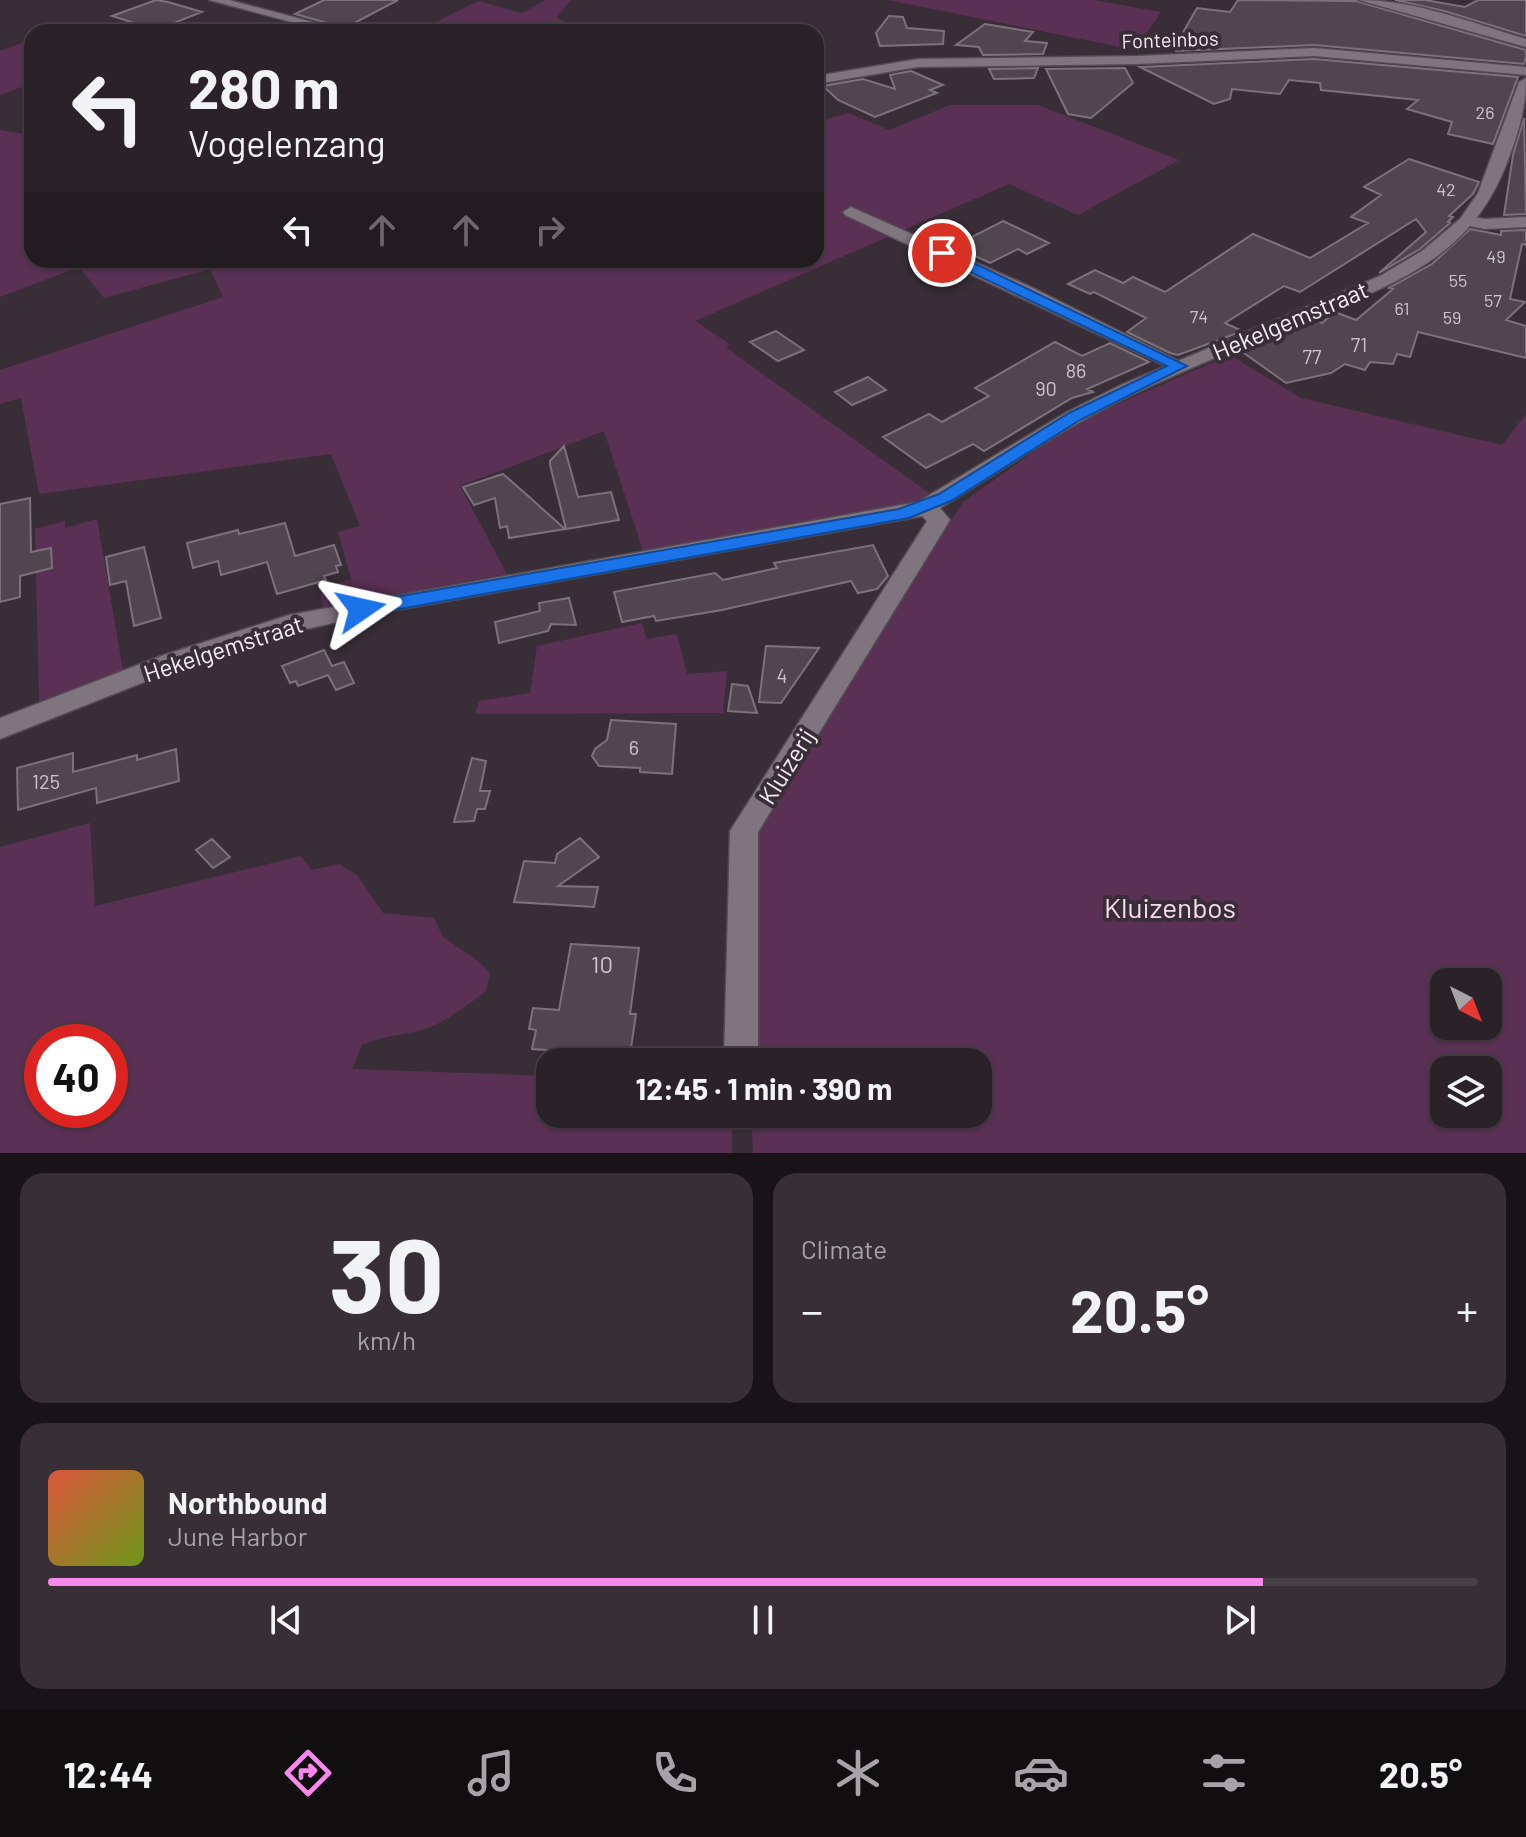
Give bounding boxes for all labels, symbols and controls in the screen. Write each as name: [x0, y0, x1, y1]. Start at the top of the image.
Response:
street label: Fonteinbos: [1121, 25, 1219, 53]
text: 280 m: [188, 53, 340, 120]
icon: left: [56, 56, 160, 160]
house number: 26: [1476, 101, 1494, 123]
text: Vogelenzang: [188, 121, 385, 164]
house number: 42: [1436, 178, 1456, 200]
icon: left: [276, 208, 320, 252]
icon: ahead: [360, 208, 404, 252]
icon: ahead: [444, 208, 488, 252]
icon: right: [528, 208, 572, 252]
pin: [908, 219, 976, 287]
icon: arrive: [920, 231, 964, 275]
house number: 49: [1486, 245, 1506, 267]
house number: 55: [1449, 269, 1467, 291]
street label: Hekelgemstraat: [1208, 274, 1372, 366]
house number: 57: [1484, 289, 1502, 311]
house number: 61: [1394, 297, 1410, 319]
house number: 74: [1190, 305, 1208, 327]
house number: 59: [1443, 306, 1461, 328]
house number: 71: [1351, 332, 1367, 356]
house number: 77: [1303, 344, 1322, 368]
house number: 86: [1066, 358, 1086, 382]
house number: 90: [1035, 376, 1057, 400]
position arrow: [319, 567, 403, 651]
street label: Hekelgemstraat: [140, 609, 306, 687]
house number: 4: [776, 663, 788, 687]
street label: Kluizerij: [752, 723, 820, 809]
house number: 6: [629, 735, 639, 759]
house number: 125: [32, 769, 60, 793]
park label: Kluizenbos: [1104, 890, 1236, 924]
house number: 10: [591, 949, 613, 978]
north arrow: [1430, 968, 1502, 1040]
map controls: [1430, 968, 1502, 1128]
speed limit sign: 40: [24, 1024, 128, 1128]
button: layers: [1430, 1056, 1502, 1128]
text: 12:45 · 1 min · 390 m: [636, 1070, 892, 1106]
text: 30: [329, 1209, 444, 1334]
text: Climate: [801, 1233, 887, 1264]
text: 20.5°: [1070, 1273, 1209, 1345]
text: −: [801, 1283, 823, 1336]
text: +: [1456, 1283, 1478, 1336]
text: km/h: [357, 1324, 416, 1355]
text: Northbound: [168, 1484, 327, 1520]
text: June Harbor: [168, 1520, 307, 1551]
icon: previous: [264, 1598, 308, 1642]
icon: pause: [741, 1598, 785, 1642]
icon: next: [1218, 1598, 1262, 1642]
icon: directions: [280, 1745, 336, 1801]
icon: music: [463, 1745, 519, 1801]
icon: phone: [647, 1745, 703, 1801]
icon: climate: [830, 1745, 886, 1801]
icon: car: [1013, 1745, 1069, 1801]
icon: filters: [1196, 1745, 1252, 1801]
text: 12:44: [64, 1752, 153, 1795]
text: 20.5°: [1379, 1752, 1462, 1795]

